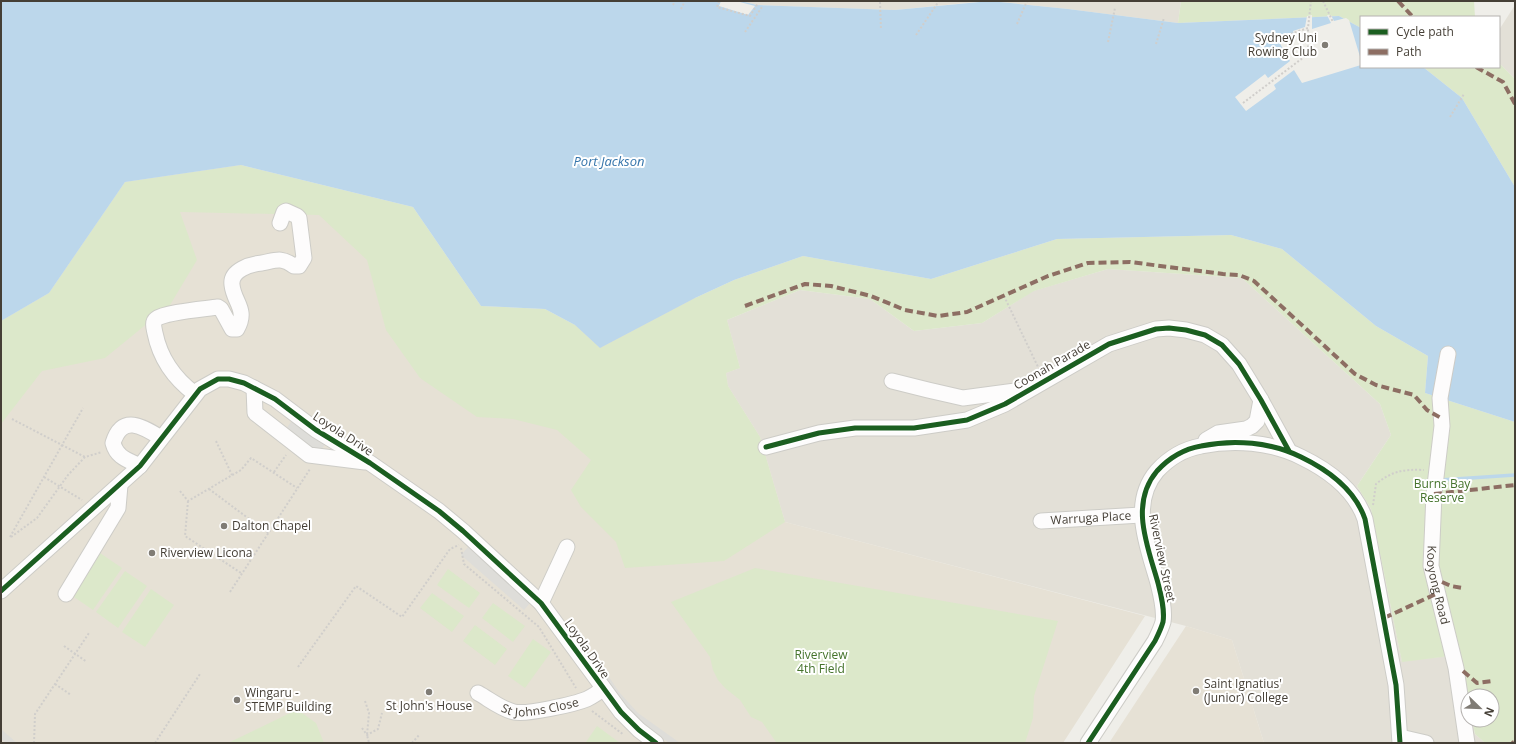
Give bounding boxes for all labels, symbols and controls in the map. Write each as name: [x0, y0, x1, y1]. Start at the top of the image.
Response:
legend: [1360, 16, 1500, 68]
text: Cycle path: [1396, 23, 1454, 40]
place label: Sydney Uni Rowing Club: [1248, 29, 1317, 60]
marker: Sydney Uni Rowing Club: [1320, 40, 1330, 50]
text: Path: [1396, 43, 1422, 60]
water label: Port Jackson: [574, 152, 644, 170]
street label: Coonah Parade: [1010, 336, 1093, 393]
street label: Loyola Drive: [310, 408, 377, 460]
park label: Burns Bay Reserve: [1414, 475, 1471, 506]
street label: Warruga Place: [1050, 507, 1132, 528]
street label: Riverview Street: [1145, 512, 1180, 604]
place label: Dalton Chapel: [232, 517, 311, 534]
marker: Dalton Chapel: [219, 521, 229, 531]
place label: Riverview Licona: [160, 544, 253, 561]
street label: Kooyong Road: [1423, 545, 1454, 626]
marker: Riverview Licona: [147, 548, 157, 558]
street label: Loyola Drive: [561, 616, 614, 682]
park label: Riverview 4th Field: [794, 646, 848, 677]
place label: Saint Ignatius' (Junior) College: [1204, 675, 1288, 706]
place label: Wingaru - STEMP Building: [245, 684, 332, 715]
marker: Saint Ignatius' (Junior) College: [1191, 686, 1201, 696]
marker: St John's House: [424, 687, 434, 697]
north arrow: [1460, 688, 1500, 728]
street label: St Johns Close: [499, 693, 581, 721]
marker: Wingaru - STEMP Building: [232, 695, 242, 705]
place label: St John's House: [386, 697, 473, 714]
text: N: [1481, 705, 1498, 719]

